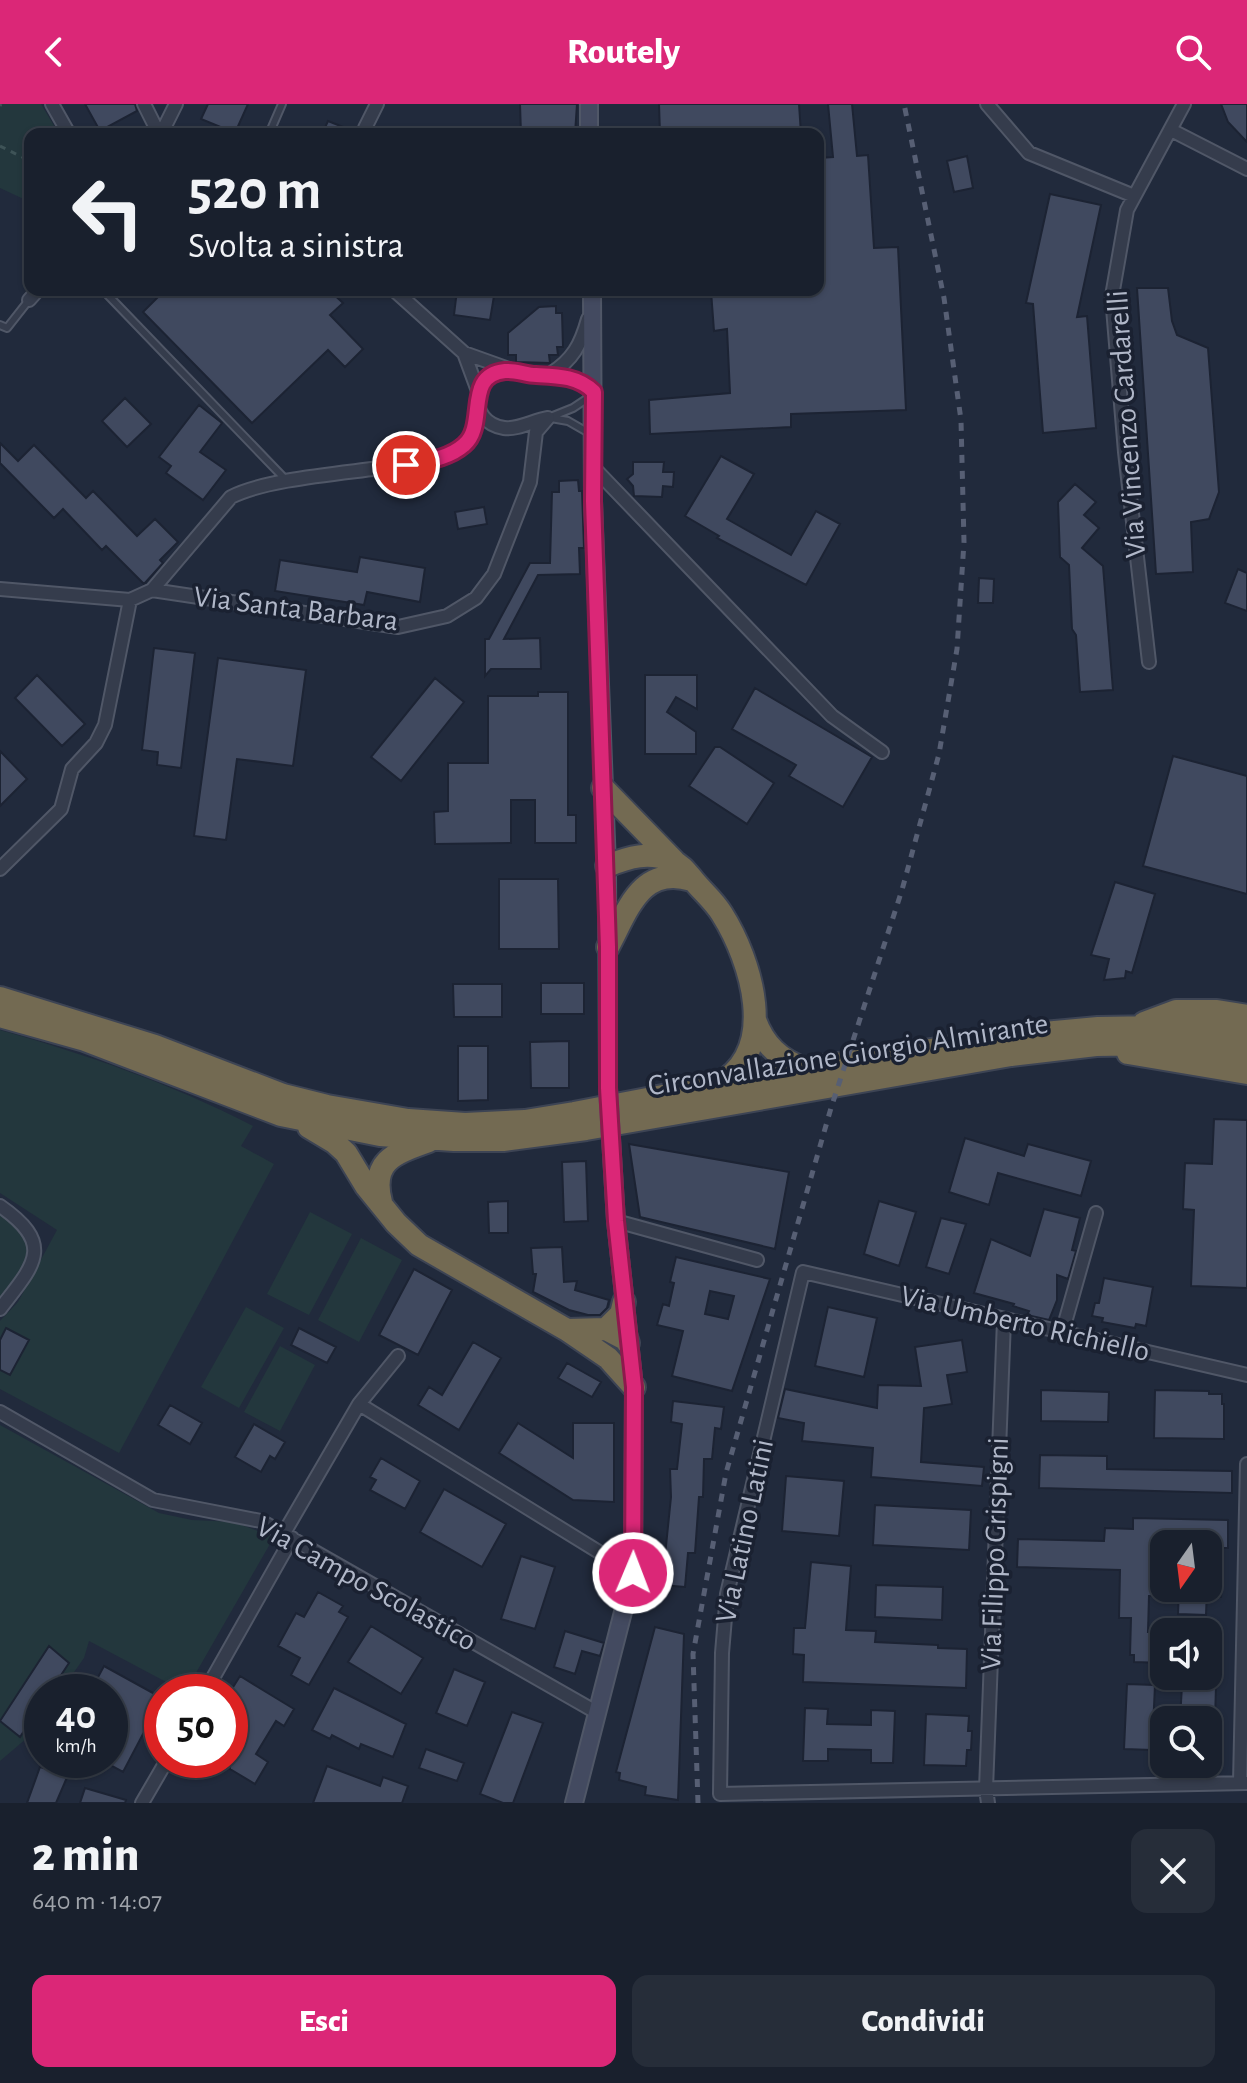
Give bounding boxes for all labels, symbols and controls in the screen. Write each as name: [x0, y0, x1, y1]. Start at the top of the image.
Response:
icon: back: [32, 30, 76, 74]
icon: search: [1171, 30, 1215, 74]
text: Routely: [567, 34, 680, 70]
icon: left: [56, 160, 160, 264]
text: 520 m: [188, 163, 321, 219]
text: Svolta a sinistra: [188, 228, 404, 264]
street label: Via Vincenzo Cardarelli: [1103, 289, 1151, 559]
pin: [372, 431, 440, 499]
icon: arrive: [384, 443, 428, 487]
street label: Via Santa Barbara: [192, 582, 400, 636]
street label: Circonvallazione Giorgio Almirante: [646, 1009, 1050, 1101]
street label: Via Umberto Richiello: [898, 1281, 1152, 1367]
street label: Via Latino Latini: [711, 1436, 779, 1626]
street label: Via Filippo Grispigni: [976, 1437, 1014, 1671]
street label: Via Campo Scolastico: [251, 1511, 481, 1657]
north arrow: [1150, 1530, 1222, 1602]
map controls: [1150, 1530, 1222, 1778]
position arrow: [591, 1531, 675, 1615]
button: sound: [1150, 1618, 1222, 1690]
speed limit sign: 50: [144, 1674, 248, 1778]
text: 40: [56, 1696, 96, 1736]
button: search: [1150, 1706, 1222, 1778]
text: km/h: [55, 1736, 97, 1756]
button: close: [1131, 1829, 1215, 1913]
text: 2 min: [32, 1832, 140, 1880]
text: 640 m · 14:07: [32, 1888, 162, 1914]
button: Esci: [32, 1975, 616, 2067]
button: Condividi: [632, 1975, 1215, 2067]

